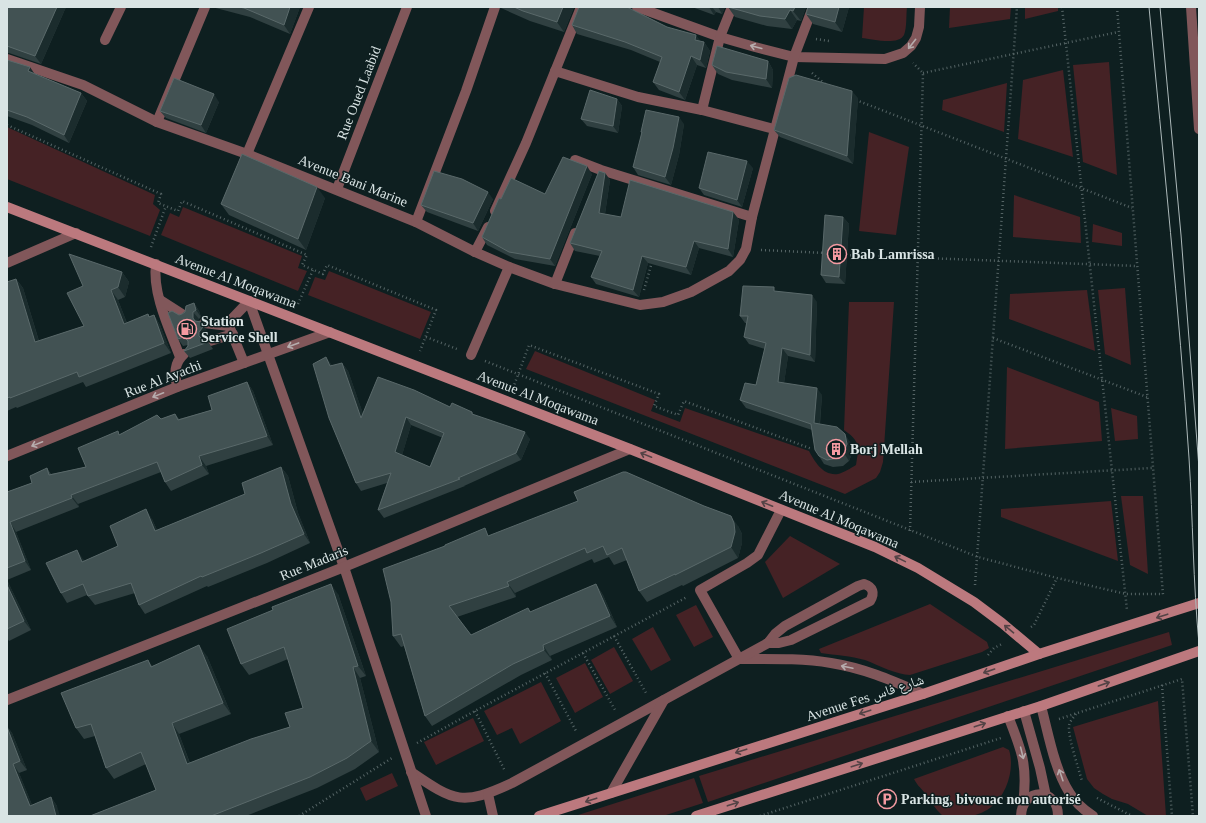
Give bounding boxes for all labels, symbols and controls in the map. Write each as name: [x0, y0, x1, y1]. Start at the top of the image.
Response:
one-way arrow: [907, 39, 916, 49]
one-way arrow: [750, 43, 763, 51]
street label: Rue Oued Laabid: [334, 44, 384, 142]
street label: Avenue Bani Marine: [296, 152, 410, 210]
building icon: Bab Lamrissa: [826, 243, 848, 265]
place label: Bab Lamrissa: [851, 247, 935, 262]
street label: Avenue Al Moqawama: [173, 251, 300, 311]
place label: Station Service Shell: [201, 314, 278, 345]
fuel station icon: Station Service Shell: [176, 318, 198, 340]
one-way arrow: [287, 342, 299, 350]
street label: Rue Al Ayachi: [122, 357, 204, 401]
street label: Avenue Al Moqawama: [475, 368, 602, 428]
one-way arrow: [152, 392, 164, 399]
building icon: Borj Mellah: [825, 438, 847, 460]
one-way arrow: [32, 440, 44, 448]
place label: Borj Mellah: [850, 442, 923, 457]
one-way arrow: [641, 451, 653, 459]
street label: Avenue Al Moqawama: [777, 487, 902, 551]
one-way arrow: [761, 500, 773, 507]
street label: Rue Madaris: [278, 543, 350, 583]
one-way arrow: [894, 555, 906, 562]
one-way arrow: [1156, 612, 1168, 620]
one-way arrow: [1004, 624, 1015, 633]
one-way arrow: [841, 662, 854, 670]
one-way arrow: [983, 668, 995, 676]
street label: Avenue Fes شارع فاس: [804, 672, 926, 726]
one-way arrow: [1097, 680, 1110, 687]
one-way arrow: [859, 709, 872, 716]
one-way arrow: [974, 721, 987, 728]
one-way arrow: [1019, 746, 1026, 759]
one-way arrow: [736, 748, 748, 756]
one-way arrow: [850, 760, 862, 768]
one-way arrow: [1057, 769, 1064, 782]
parking icon: Parking, bivouac non autorisé: [876, 788, 898, 810]
place label: Parking, bivouac non autorisé: [901, 792, 1081, 807]
one-way arrow: [585, 796, 597, 804]
one-way arrow: [726, 800, 739, 807]

